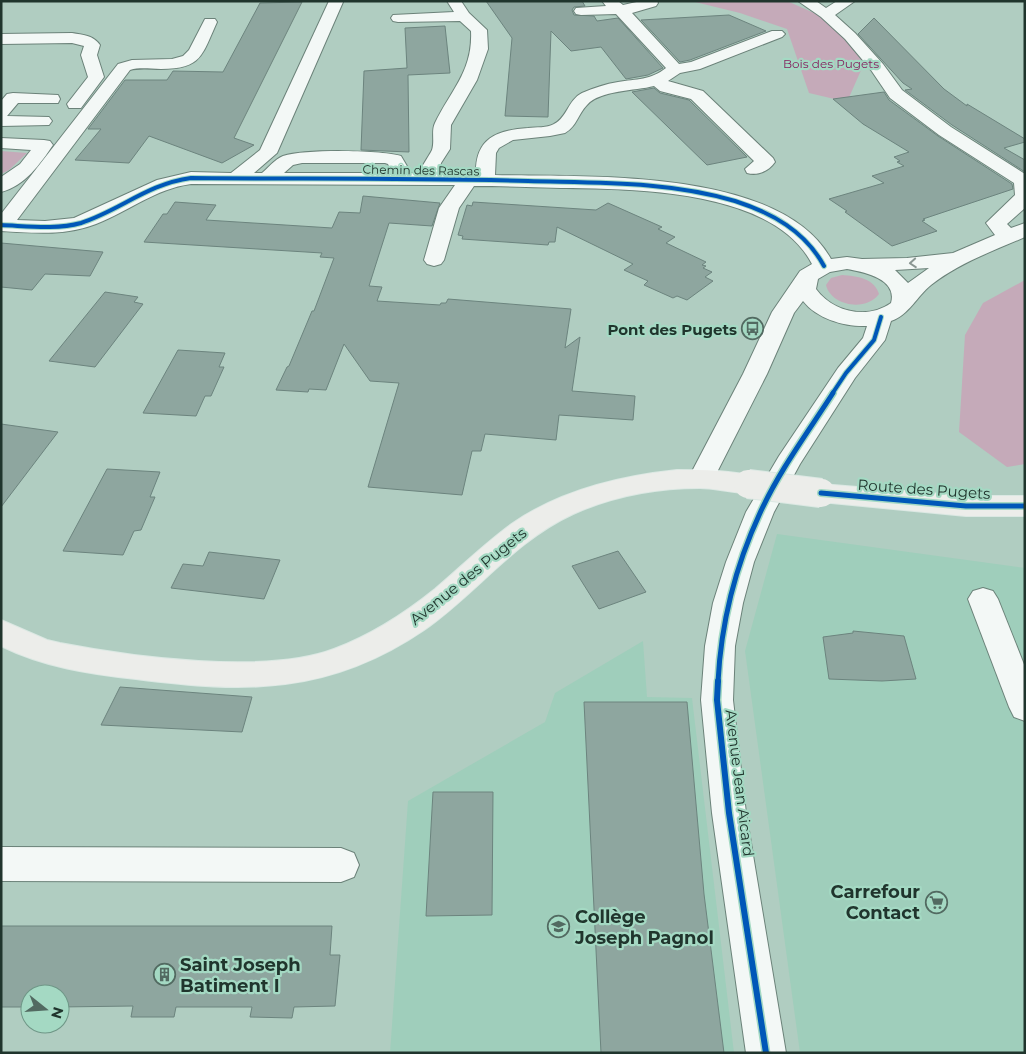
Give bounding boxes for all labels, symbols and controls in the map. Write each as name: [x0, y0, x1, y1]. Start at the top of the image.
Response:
park label: Bois des Pugets: [783, 56, 879, 71]
street label: Chemin des Rascas: [363, 161, 480, 179]
one-way arrow: [909, 257, 917, 268]
bus stop icon: Pont des Pugets: [741, 317, 765, 341]
place label: Pont des Pugets: [607, 320, 737, 339]
street label: Route des Pugets: [857, 475, 991, 503]
street label: Avenue des Pugets: [406, 523, 530, 629]
street label: Avenue Jean Aicard: [722, 708, 758, 858]
place label: Carrefour Contact: [831, 881, 920, 924]
supermarket icon: Carrefour Contact: [924, 890, 948, 914]
place label: Collège Joseph Pagnol: [574, 906, 714, 949]
school or university icon: Collège Joseph Pagnol: [547, 915, 571, 939]
place label: Saint Joseph Batiment I: [180, 954, 301, 997]
building icon: Saint Joseph Batiment I: [152, 963, 176, 987]
north arrow: [20, 984, 70, 1034]
text: N: [47, 1005, 68, 1021]

